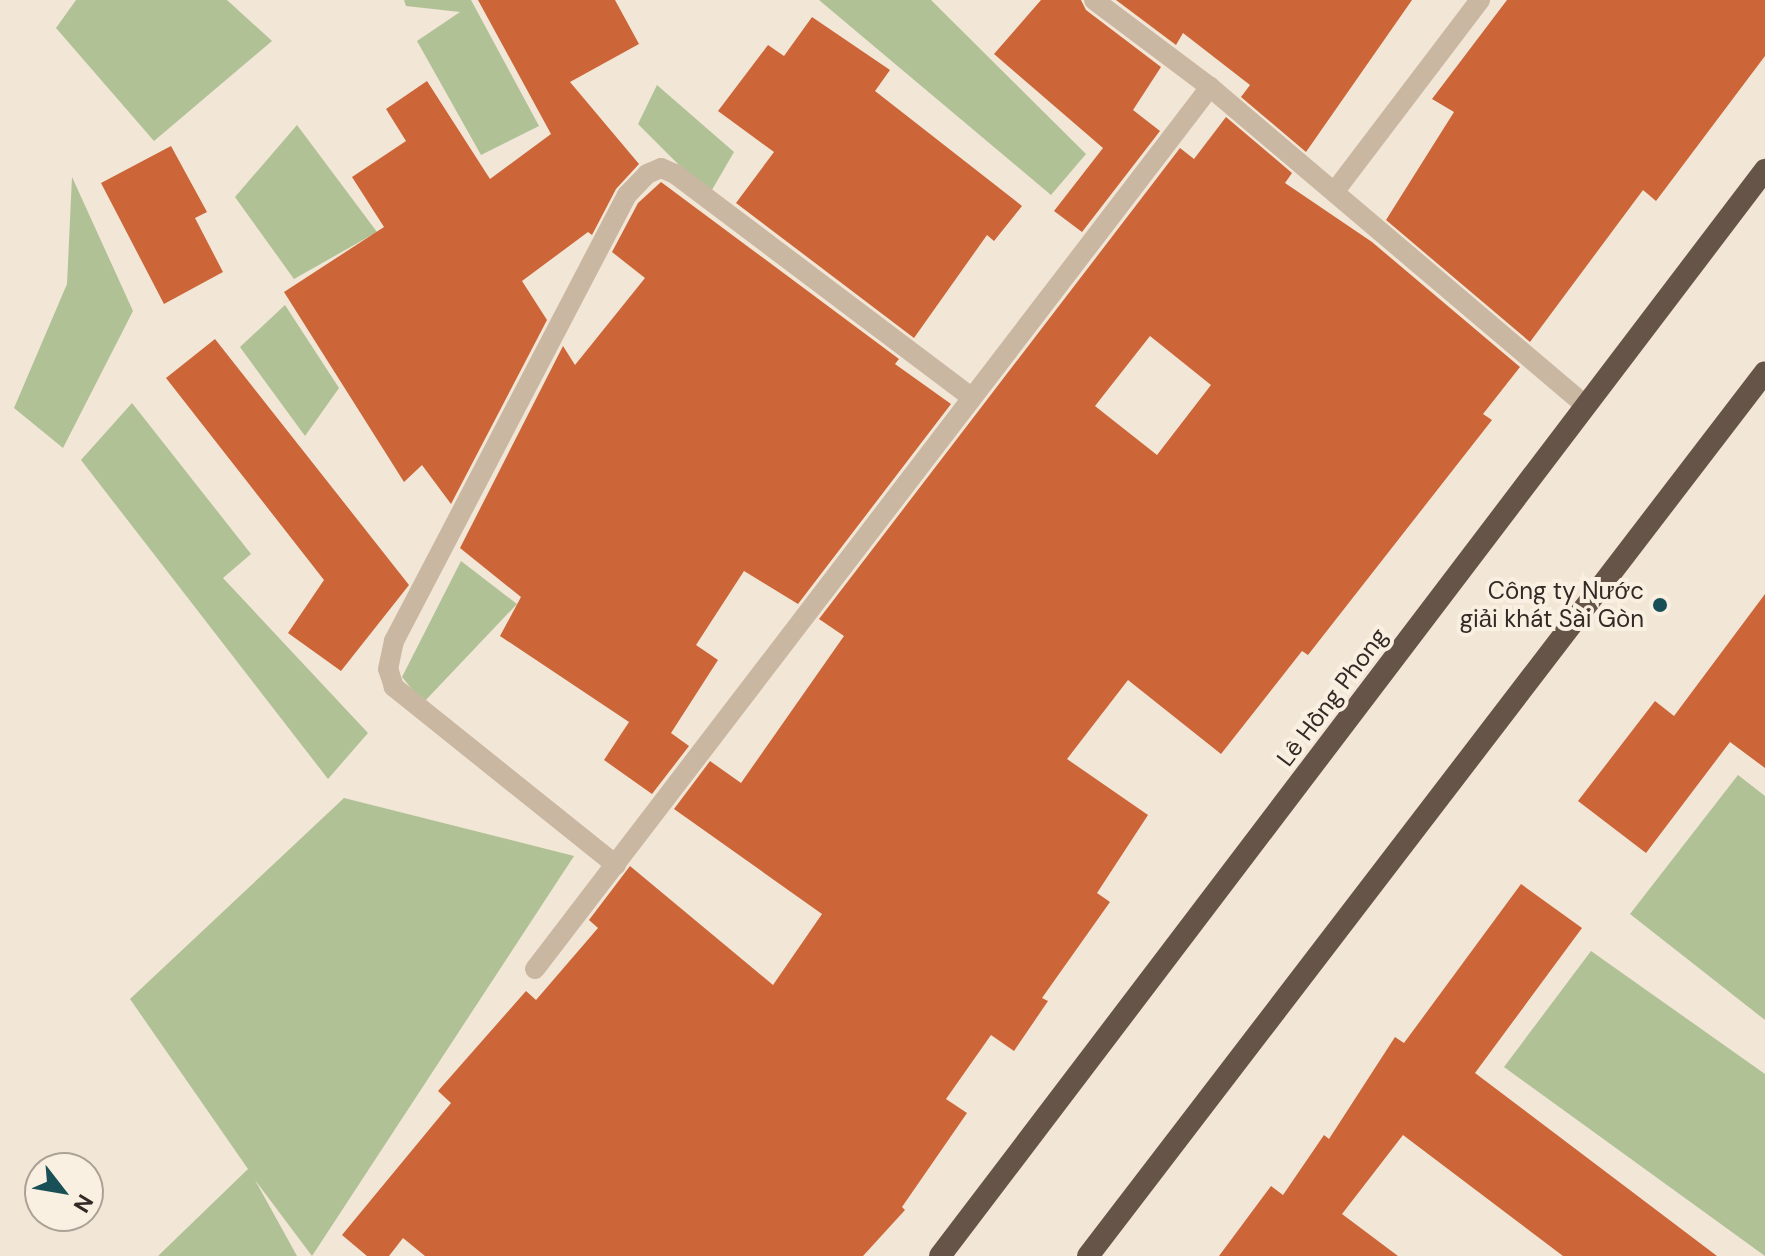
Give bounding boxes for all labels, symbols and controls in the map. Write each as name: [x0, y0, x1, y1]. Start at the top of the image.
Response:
place label: Công ty Nước giải khát Sài Gòn: [1460, 577, 1644, 633]
marker: Công ty Nước giải khát Sài Gòn: [1651, 596, 1669, 614]
street label: Lê Hồng Phong: [1271, 622, 1393, 772]
north arrow: [24, 1152, 104, 1232]
text: N: [67, 1189, 100, 1218]

